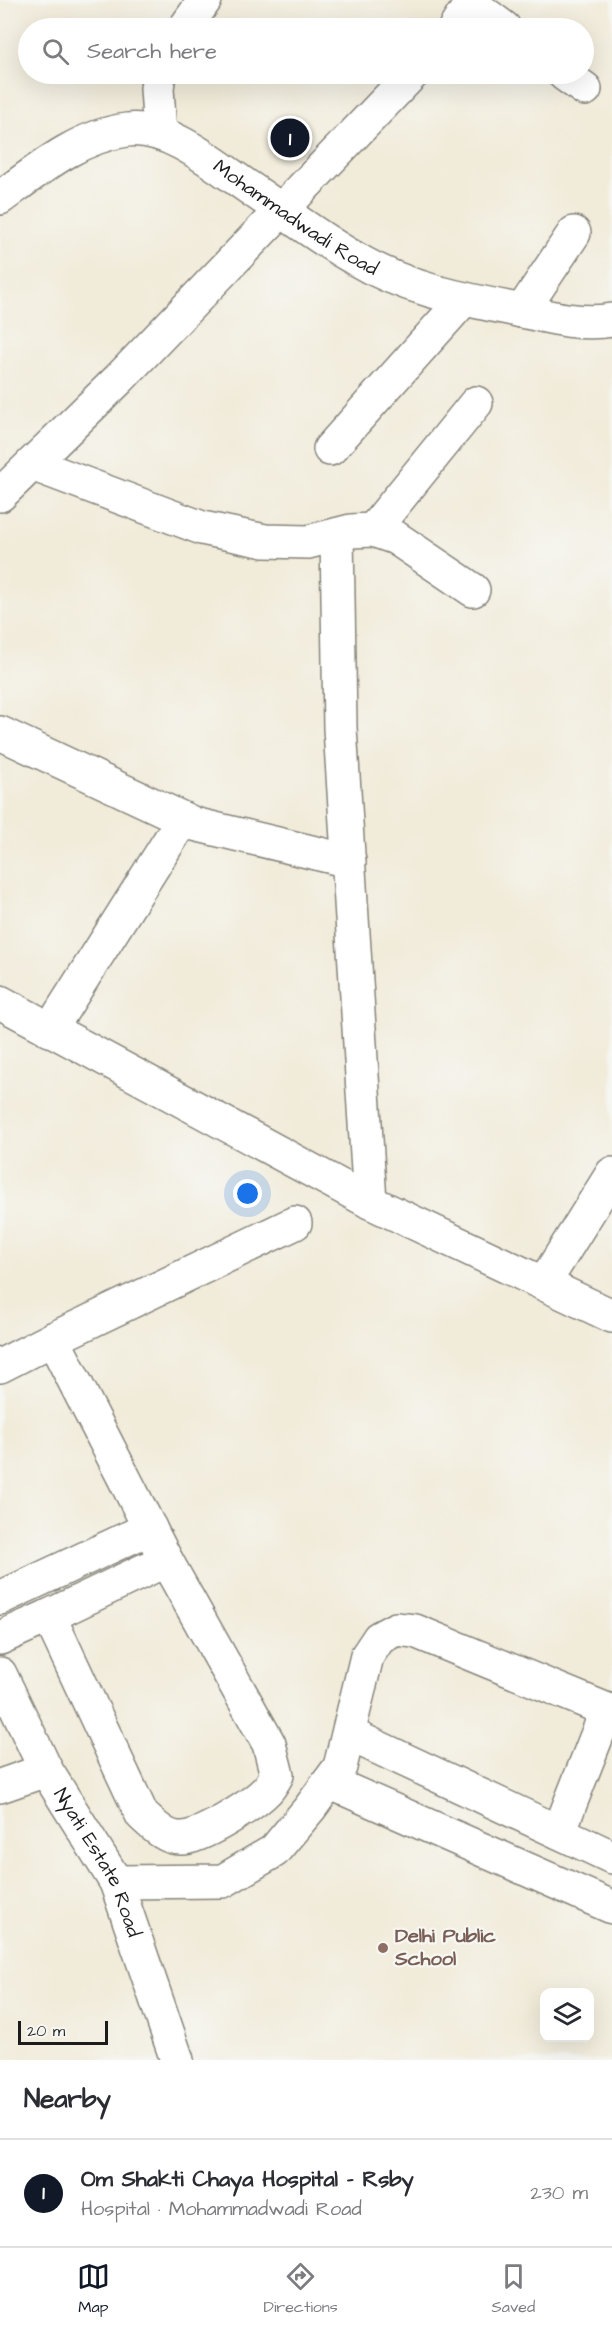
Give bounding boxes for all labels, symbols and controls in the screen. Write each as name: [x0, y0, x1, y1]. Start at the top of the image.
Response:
search box: [18, 18, 594, 84]
icon: search: [39, 35, 72, 68]
text: Search here: [87, 36, 217, 67]
pin: 1: [270, 116, 310, 160]
street label: Mohammadwadi Road: [207, 153, 383, 283]
your location: [233, 1179, 262, 1208]
street label: Nyati Estate Road: [47, 1783, 148, 1941]
place label: Delhi Public School: [394, 1922, 496, 1973]
marker: Delhi Public School: [376, 1941, 390, 1955]
map controls: [540, 1988, 594, 2042]
button: layers: [540, 1988, 594, 2042]
scale bar: [18, 2018, 108, 2046]
text: 20 m: [27, 2020, 65, 2042]
text: Nearby: [24, 2081, 111, 2117]
text: Om Shakti Chaya Hospital - Rsby: [81, 2164, 414, 2195]
text: 1: [42, 2179, 45, 2207]
text: 230 m: [530, 2179, 588, 2207]
text: Hospital · Mohammadwadi Road: [81, 2195, 362, 2223]
tab: Map: [77, 2260, 110, 2318]
tab: Directions: [264, 2260, 338, 2318]
tab: Saved: [492, 2260, 535, 2318]

